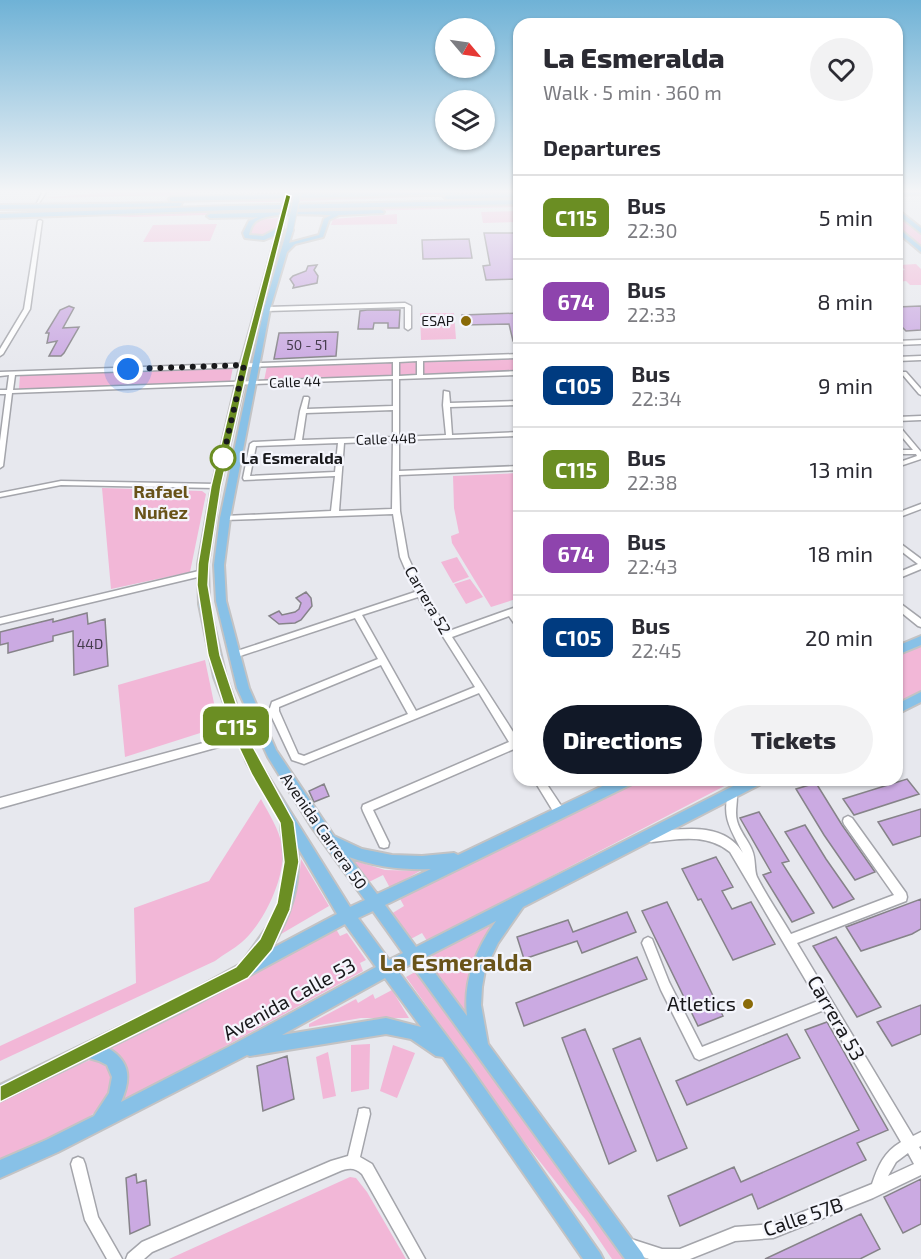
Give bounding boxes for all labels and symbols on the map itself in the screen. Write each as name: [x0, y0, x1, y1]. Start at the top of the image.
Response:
north arrow: [435, 18, 495, 78]
place label: ESAP: [421, 312, 454, 329]
marker: ESAP: [459, 314, 473, 328]
house number: 50 - 51: [286, 336, 328, 353]
your location: [113, 354, 143, 384]
street label: Calle 44: [269, 372, 321, 391]
street label: Calle 44B: [355, 429, 417, 448]
marker: La Esmeralda: [210, 445, 236, 471]
place label: La Esmeralda: [241, 448, 343, 467]
district label: Rafael Nuñez: [133, 480, 189, 523]
street label: Carrera 52: [401, 562, 456, 637]
house number: 44D: [77, 635, 103, 652]
line badge: C115: [194, 706, 278, 746]
street label: Avenida Carrera 50: [277, 769, 372, 892]
district label: La Esmeralda: [380, 947, 532, 976]
street label: Avenida Calle 53: [218, 952, 359, 1045]
street label: Carrera 53: [803, 971, 871, 1064]
place label: Atletics: [667, 991, 736, 1015]
marker: Atletics: [741, 997, 755, 1011]
street label: Calle 57B: [760, 1191, 846, 1241]

